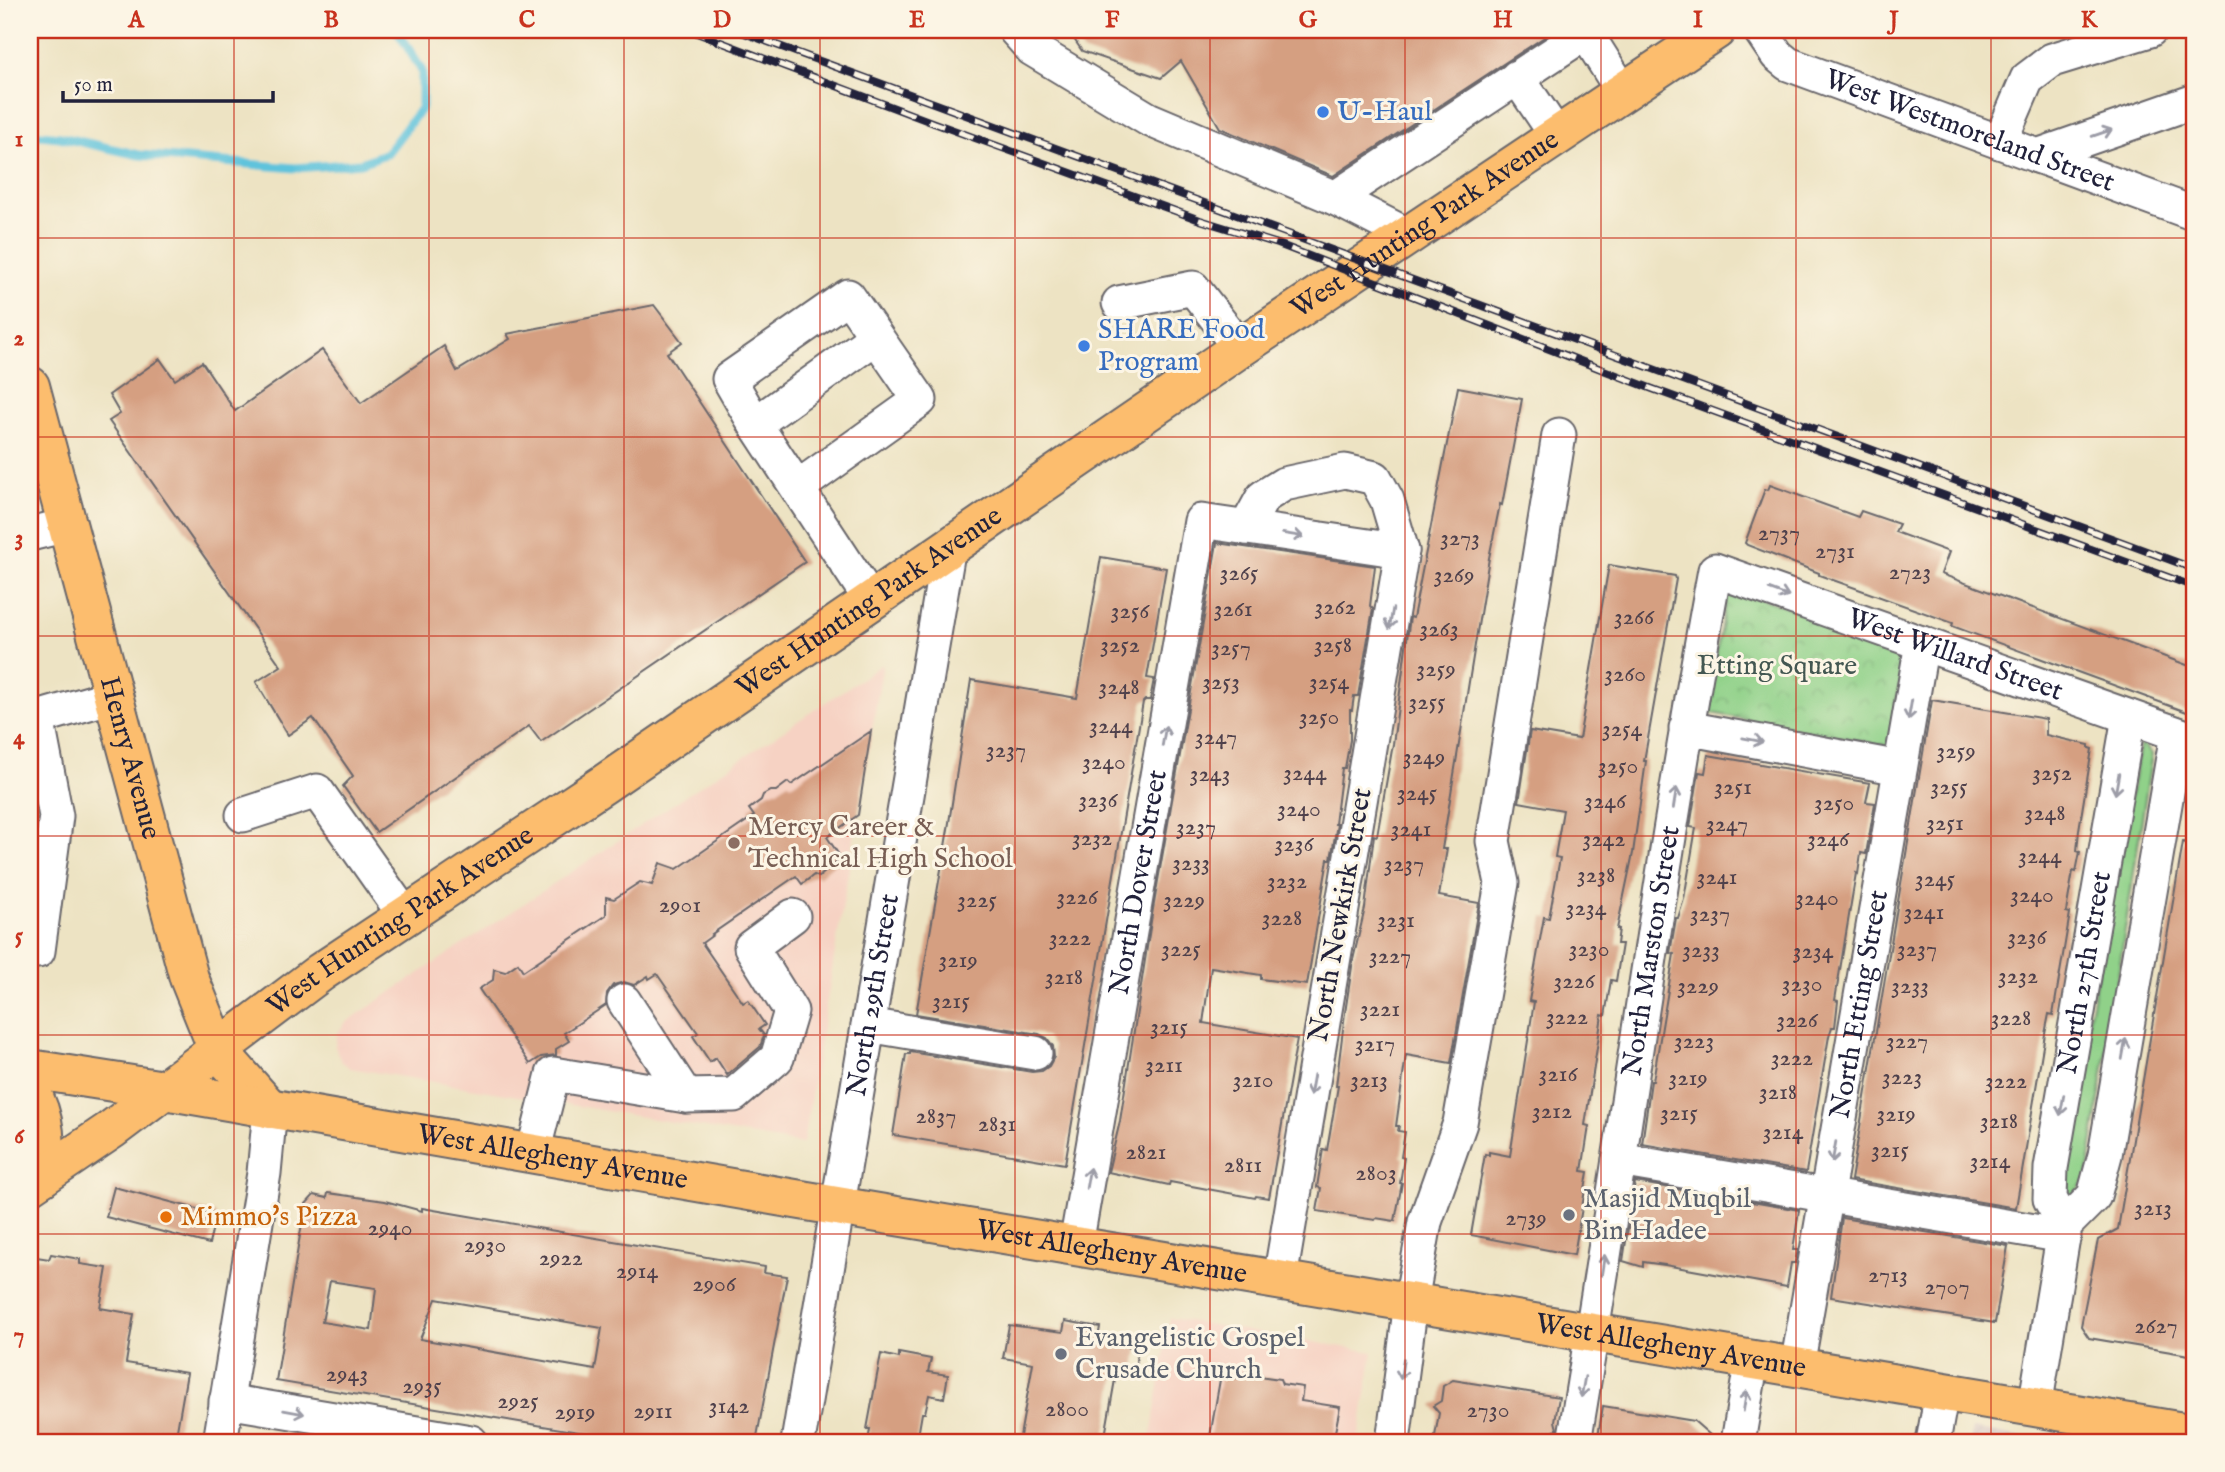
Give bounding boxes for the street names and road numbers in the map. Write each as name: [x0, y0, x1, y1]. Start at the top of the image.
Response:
street label: West Westmoreland Street: [1820, 62, 2120, 200]
street label: West Hunting Park Avenue: [1284, 122, 1566, 327]
street label: West Hunting Park Avenue: [729, 499, 1009, 706]
street label: West Willard Street: [1843, 601, 2068, 709]
street label: Henry Avenue: [91, 673, 168, 843]
street label: North Dover Street: [1102, 767, 1175, 998]
street label: North Newkirk Street: [1301, 785, 1381, 1045]
street label: West Hunting Park Avenue: [260, 818, 541, 1024]
street label: North Marston Street: [1615, 823, 1688, 1079]
street label: North 27th Street: [2050, 868, 2120, 1077]
street label: North Etting Street: [1823, 887, 1897, 1121]
street label: North 29th Street: [839, 891, 908, 1099]
street label: West Allegheny Avenue: [415, 1117, 691, 1198]
street label: West Allegheny Avenue: [974, 1212, 1250, 1292]
street label: West Allegheny Avenue: [1533, 1306, 1809, 1386]

